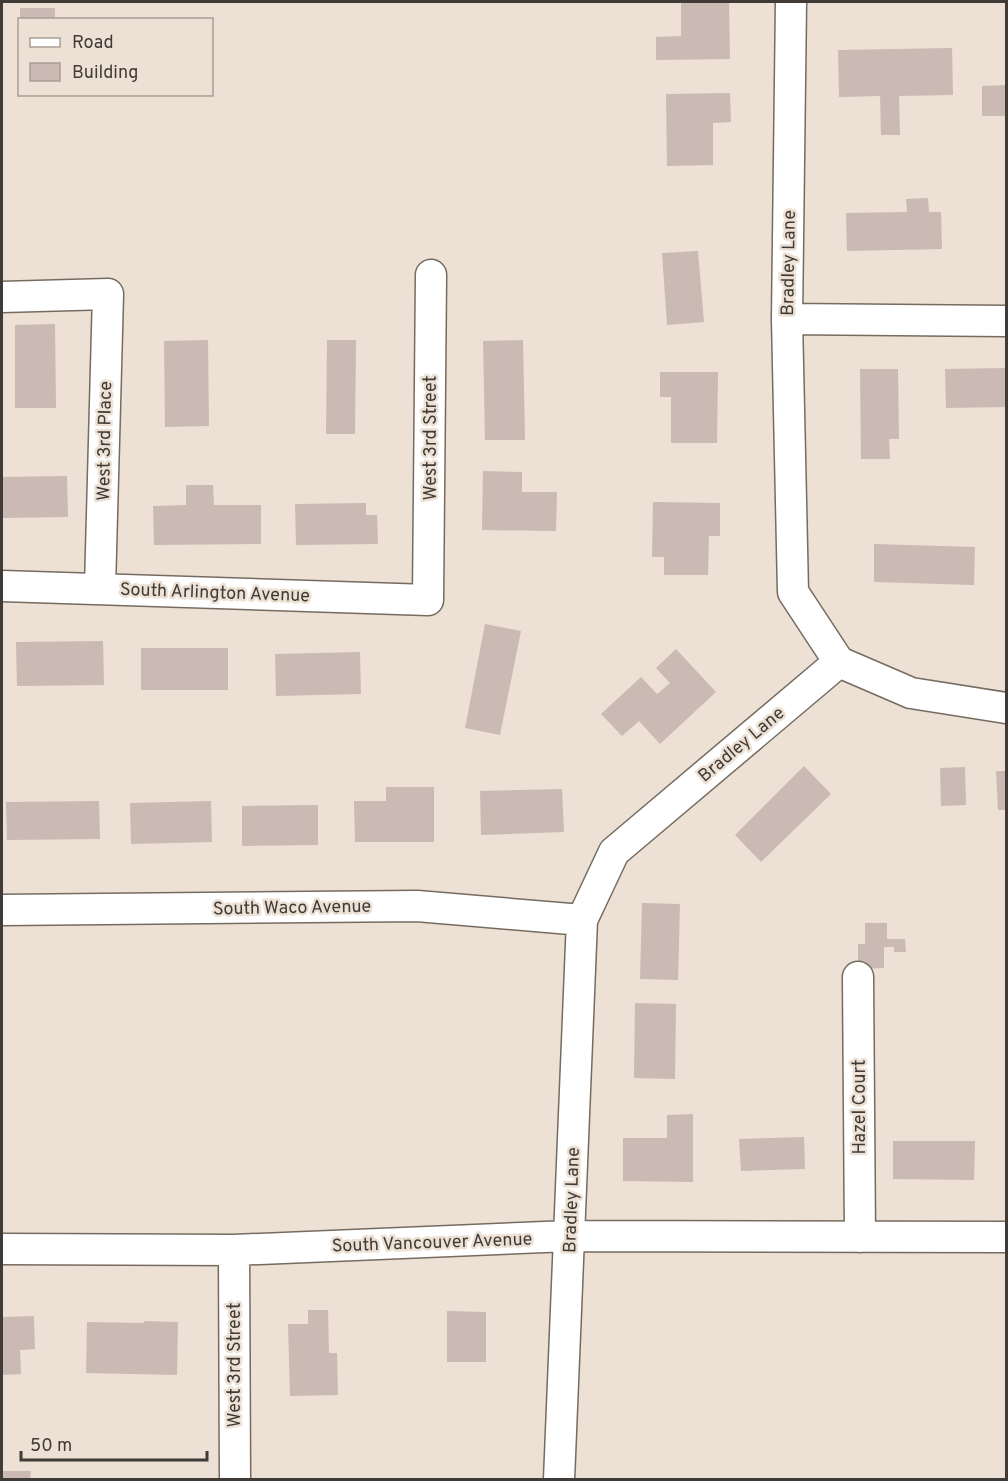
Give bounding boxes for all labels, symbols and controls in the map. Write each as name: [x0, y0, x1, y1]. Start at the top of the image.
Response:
legend: [18, 18, 213, 96]
text: Road: [72, 32, 114, 55]
text: Building: [72, 62, 138, 85]
street label: Bradley Lane: [777, 210, 802, 316]
street label: West 3rd Street: [420, 376, 443, 500]
street label: West 3rd Place: [93, 381, 118, 501]
street label: South Arlington Avenue: [120, 579, 310, 608]
street label: Bradley Lane: [694, 702, 790, 788]
street label: South Waco Avenue: [213, 896, 371, 921]
street label: Hazel Court: [849, 1059, 872, 1155]
street label: Bradley Lane: [559, 1147, 586, 1253]
street label: South Vancouver Avenue: [331, 1229, 533, 1258]
street label: West 3rd Street: [224, 1303, 247, 1427]
scale bar: [21, 1424, 207, 1462]
text: 50 m: [30, 1435, 72, 1458]

